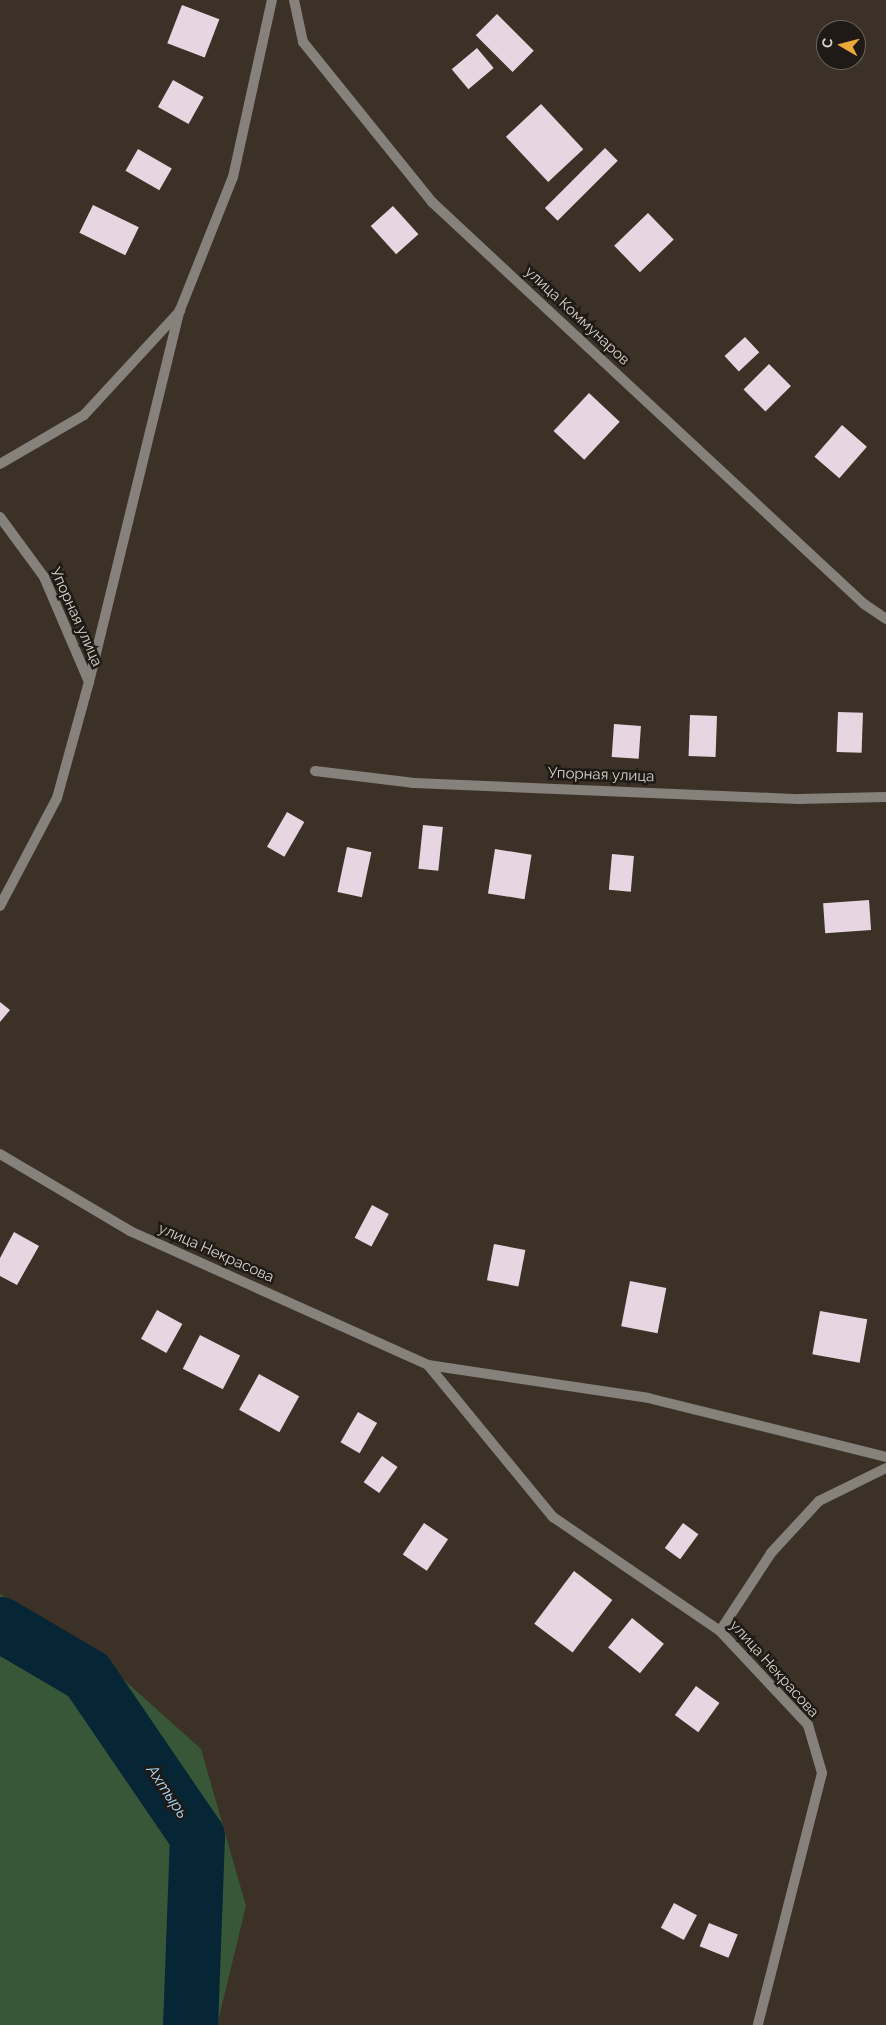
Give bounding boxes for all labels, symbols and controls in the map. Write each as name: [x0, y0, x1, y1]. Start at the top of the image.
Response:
north arrow: [816, 20, 866, 70]
text: С: [819, 37, 836, 49]
street label: улица Коммунаров: [521, 263, 633, 369]
street label: Упорная улица: [46, 565, 106, 669]
street label: Упорная улица: [547, 764, 655, 786]
street label: улица Некрасова: [155, 1219, 277, 1287]
street label: улица Некрасова: [726, 1617, 822, 1721]
water label: Ахтырь: [142, 1762, 192, 1822]

